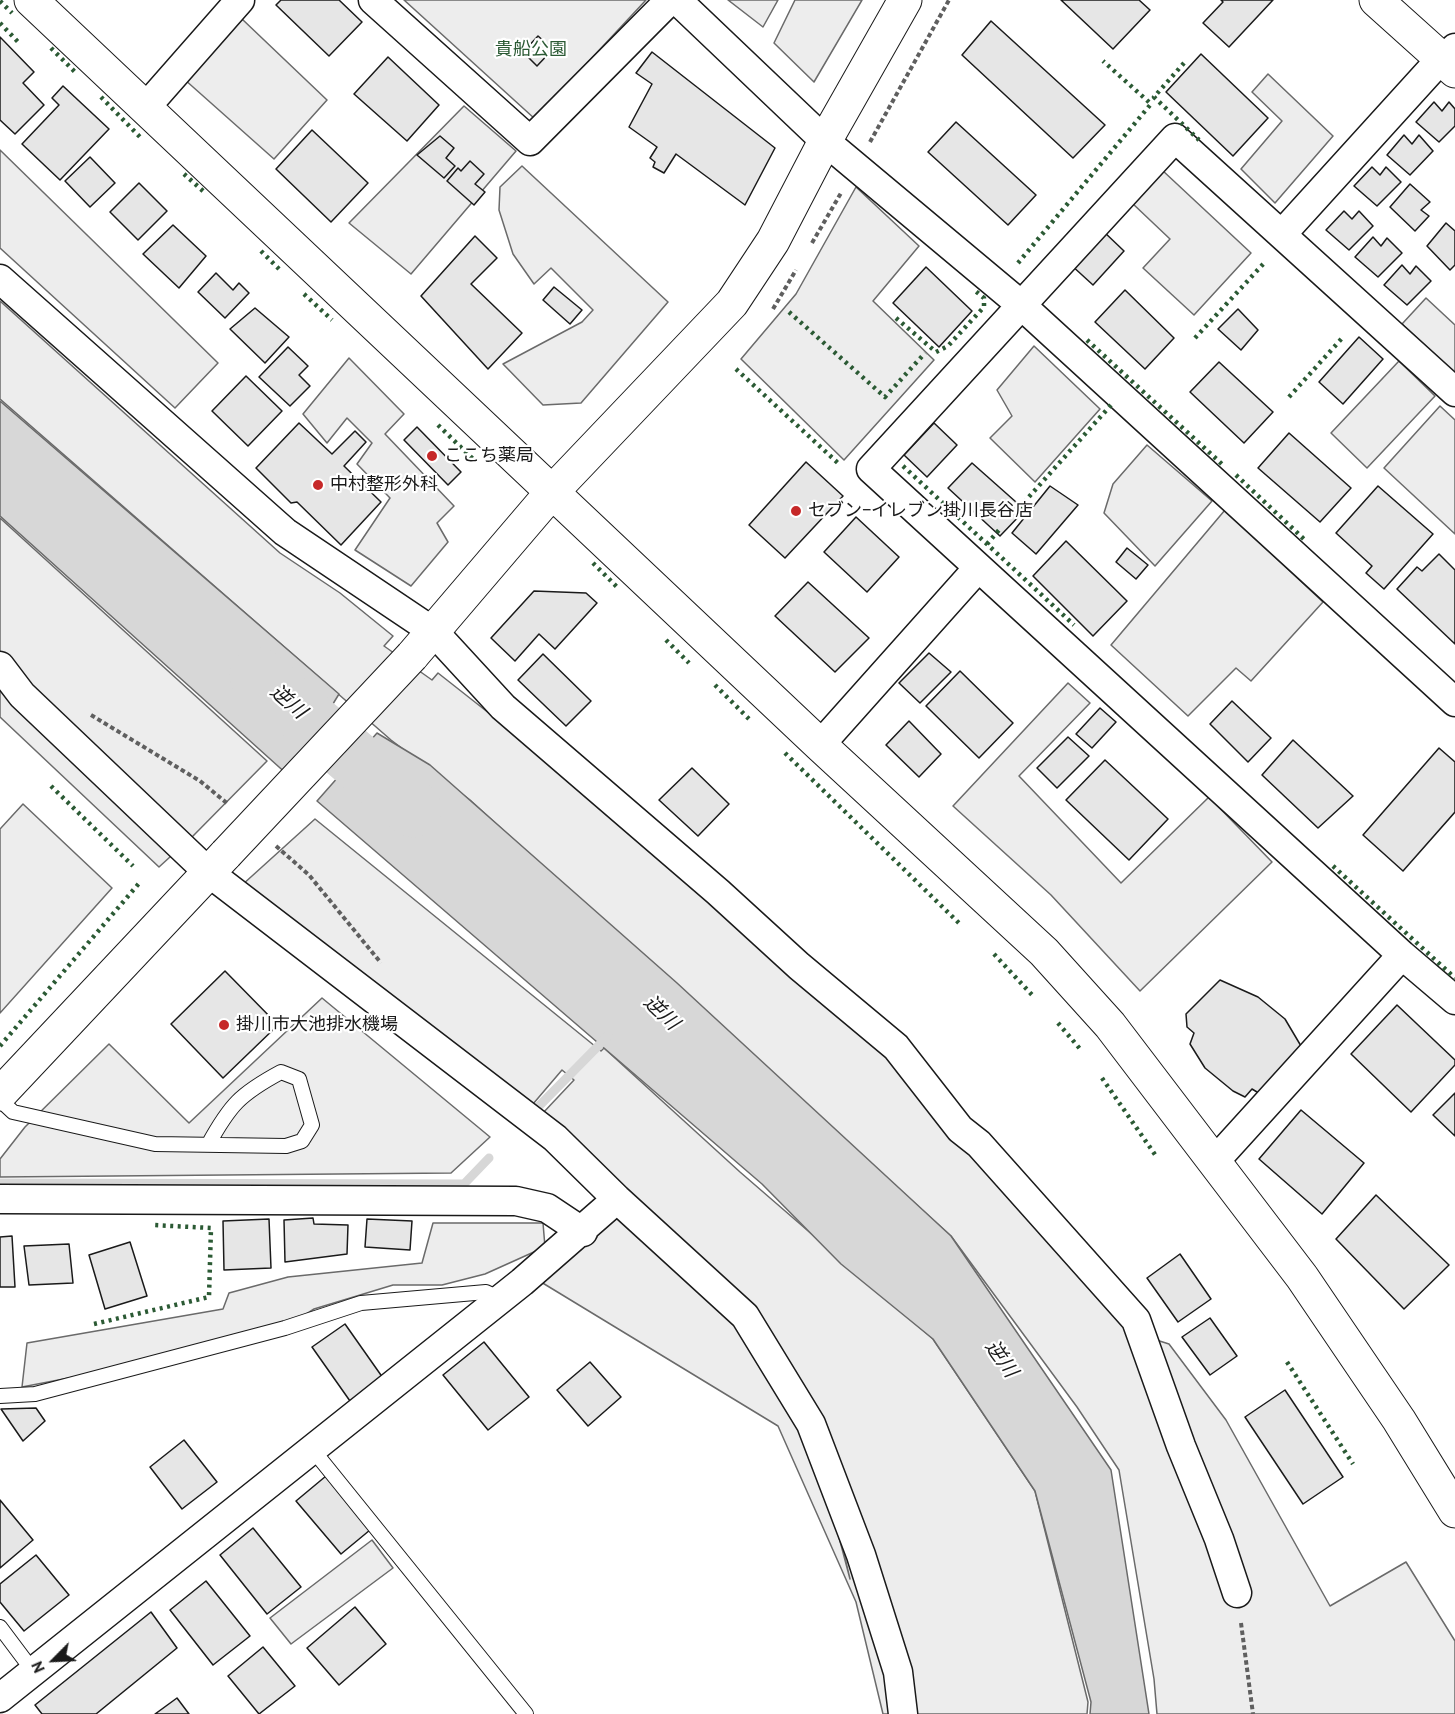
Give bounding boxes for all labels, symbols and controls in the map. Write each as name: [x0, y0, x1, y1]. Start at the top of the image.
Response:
park label: 貴船公園: [495, 39, 567, 61]
place label: ここち薬局: [444, 445, 534, 467]
marker: ここち薬局: [425, 449, 439, 463]
place label: 中村整形外科: [330, 474, 438, 496]
marker: 中村整形外科: [311, 478, 325, 492]
place label: セブン−イレブン掛川長谷店: [808, 500, 1033, 522]
marker: セブン−イレブン掛川長谷店: [789, 504, 803, 518]
water label: 逆川: [265, 680, 311, 724]
water label: 逆川: [638, 990, 684, 1036]
place label: 掛川市大池排水機場: [236, 1014, 398, 1036]
marker: 掛川市大池排水機場: [217, 1018, 231, 1032]
water label: 逆川: [980, 1336, 1022, 1382]
north arrow: [24, 1630, 84, 1690]
text: N: [26, 1658, 49, 1676]

